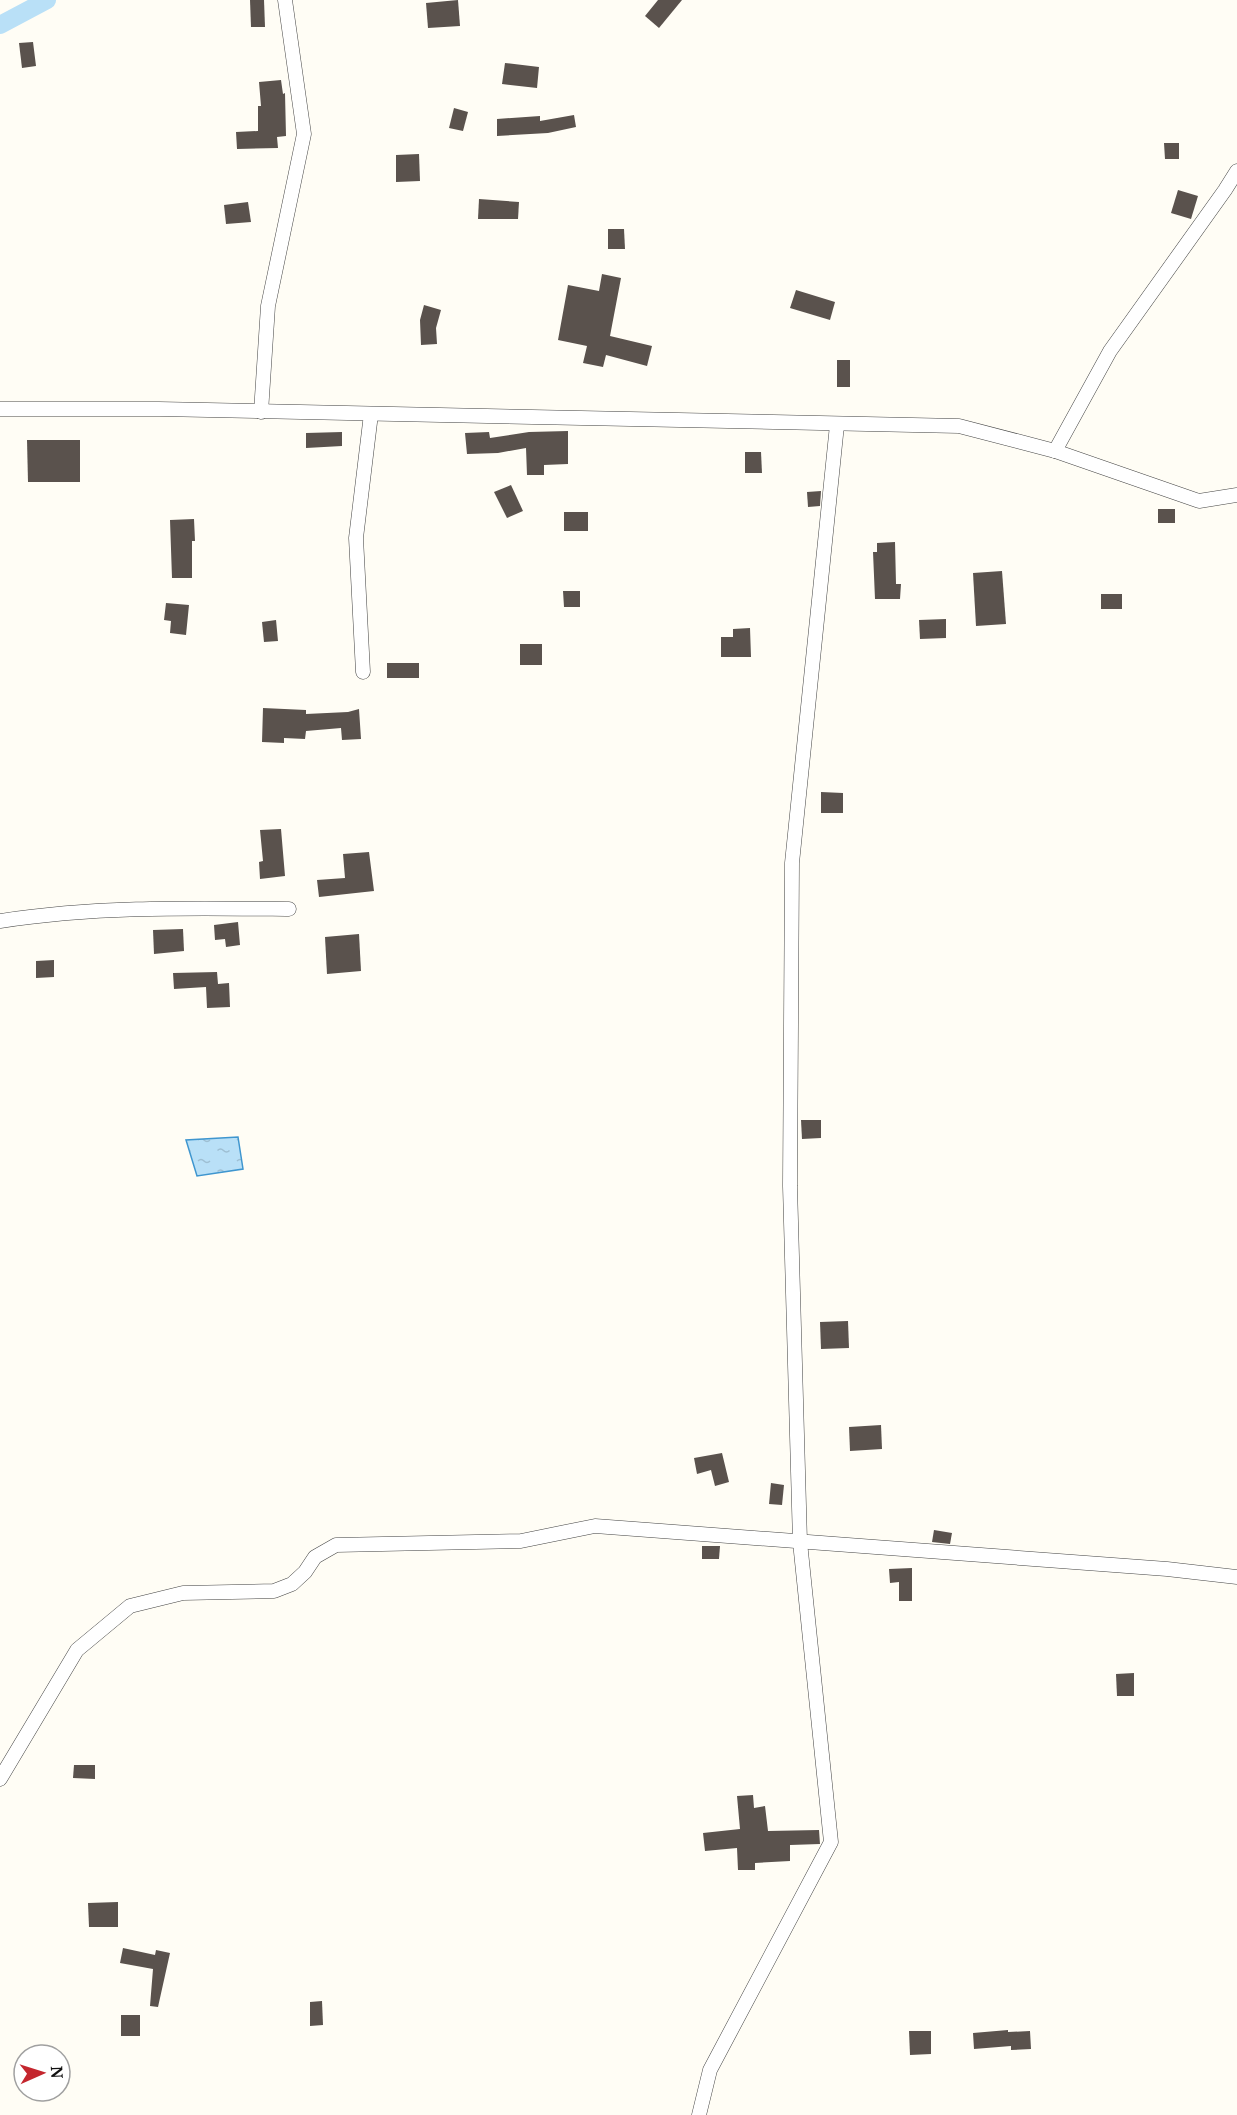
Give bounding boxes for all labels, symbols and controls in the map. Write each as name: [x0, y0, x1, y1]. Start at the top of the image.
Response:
north arrow: [12, 2043, 72, 2103]
text: N: [46, 2065, 68, 2079]

